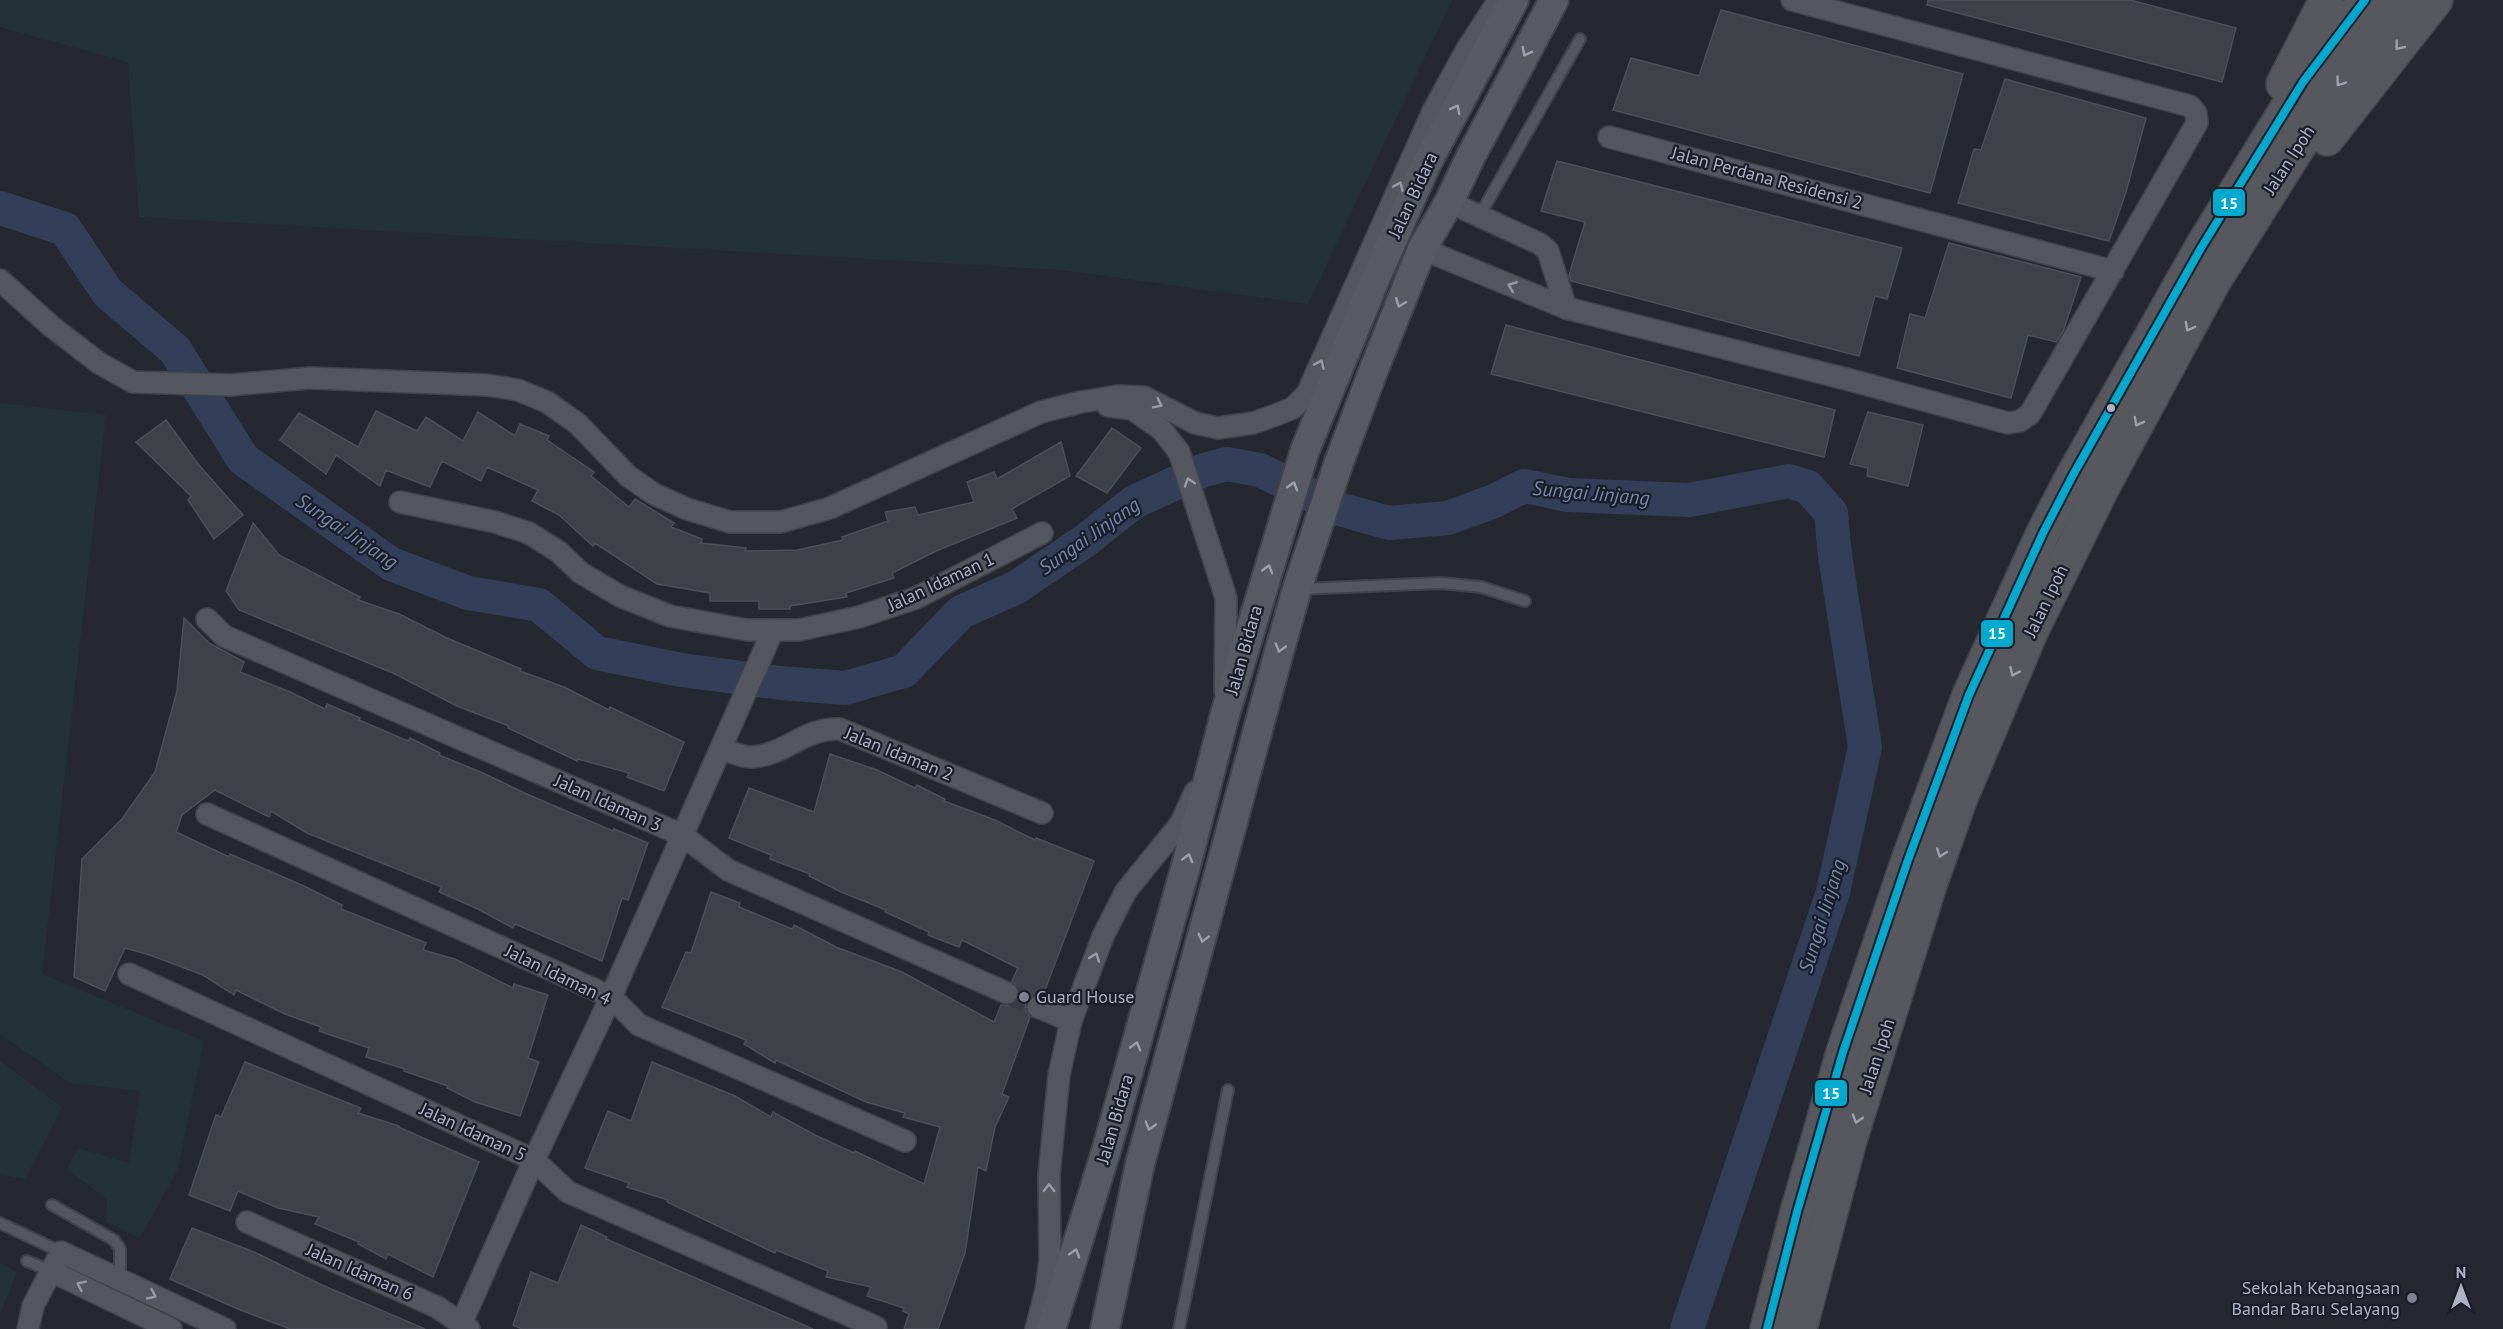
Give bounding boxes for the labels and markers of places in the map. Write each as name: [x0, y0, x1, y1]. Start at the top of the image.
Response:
unlabelled marker: [2105, 402, 2117, 414]
place label: Guard House: [1036, 985, 1134, 1008]
marker: Guard House: [1017, 990, 1031, 1004]
place label: Sekolah Kebangsaan Bandar Baru Selayang: [2231, 1276, 2400, 1320]
marker: Sekolah Kebangsaan Bandar Baru Selayang: [2405, 1291, 2419, 1305]

